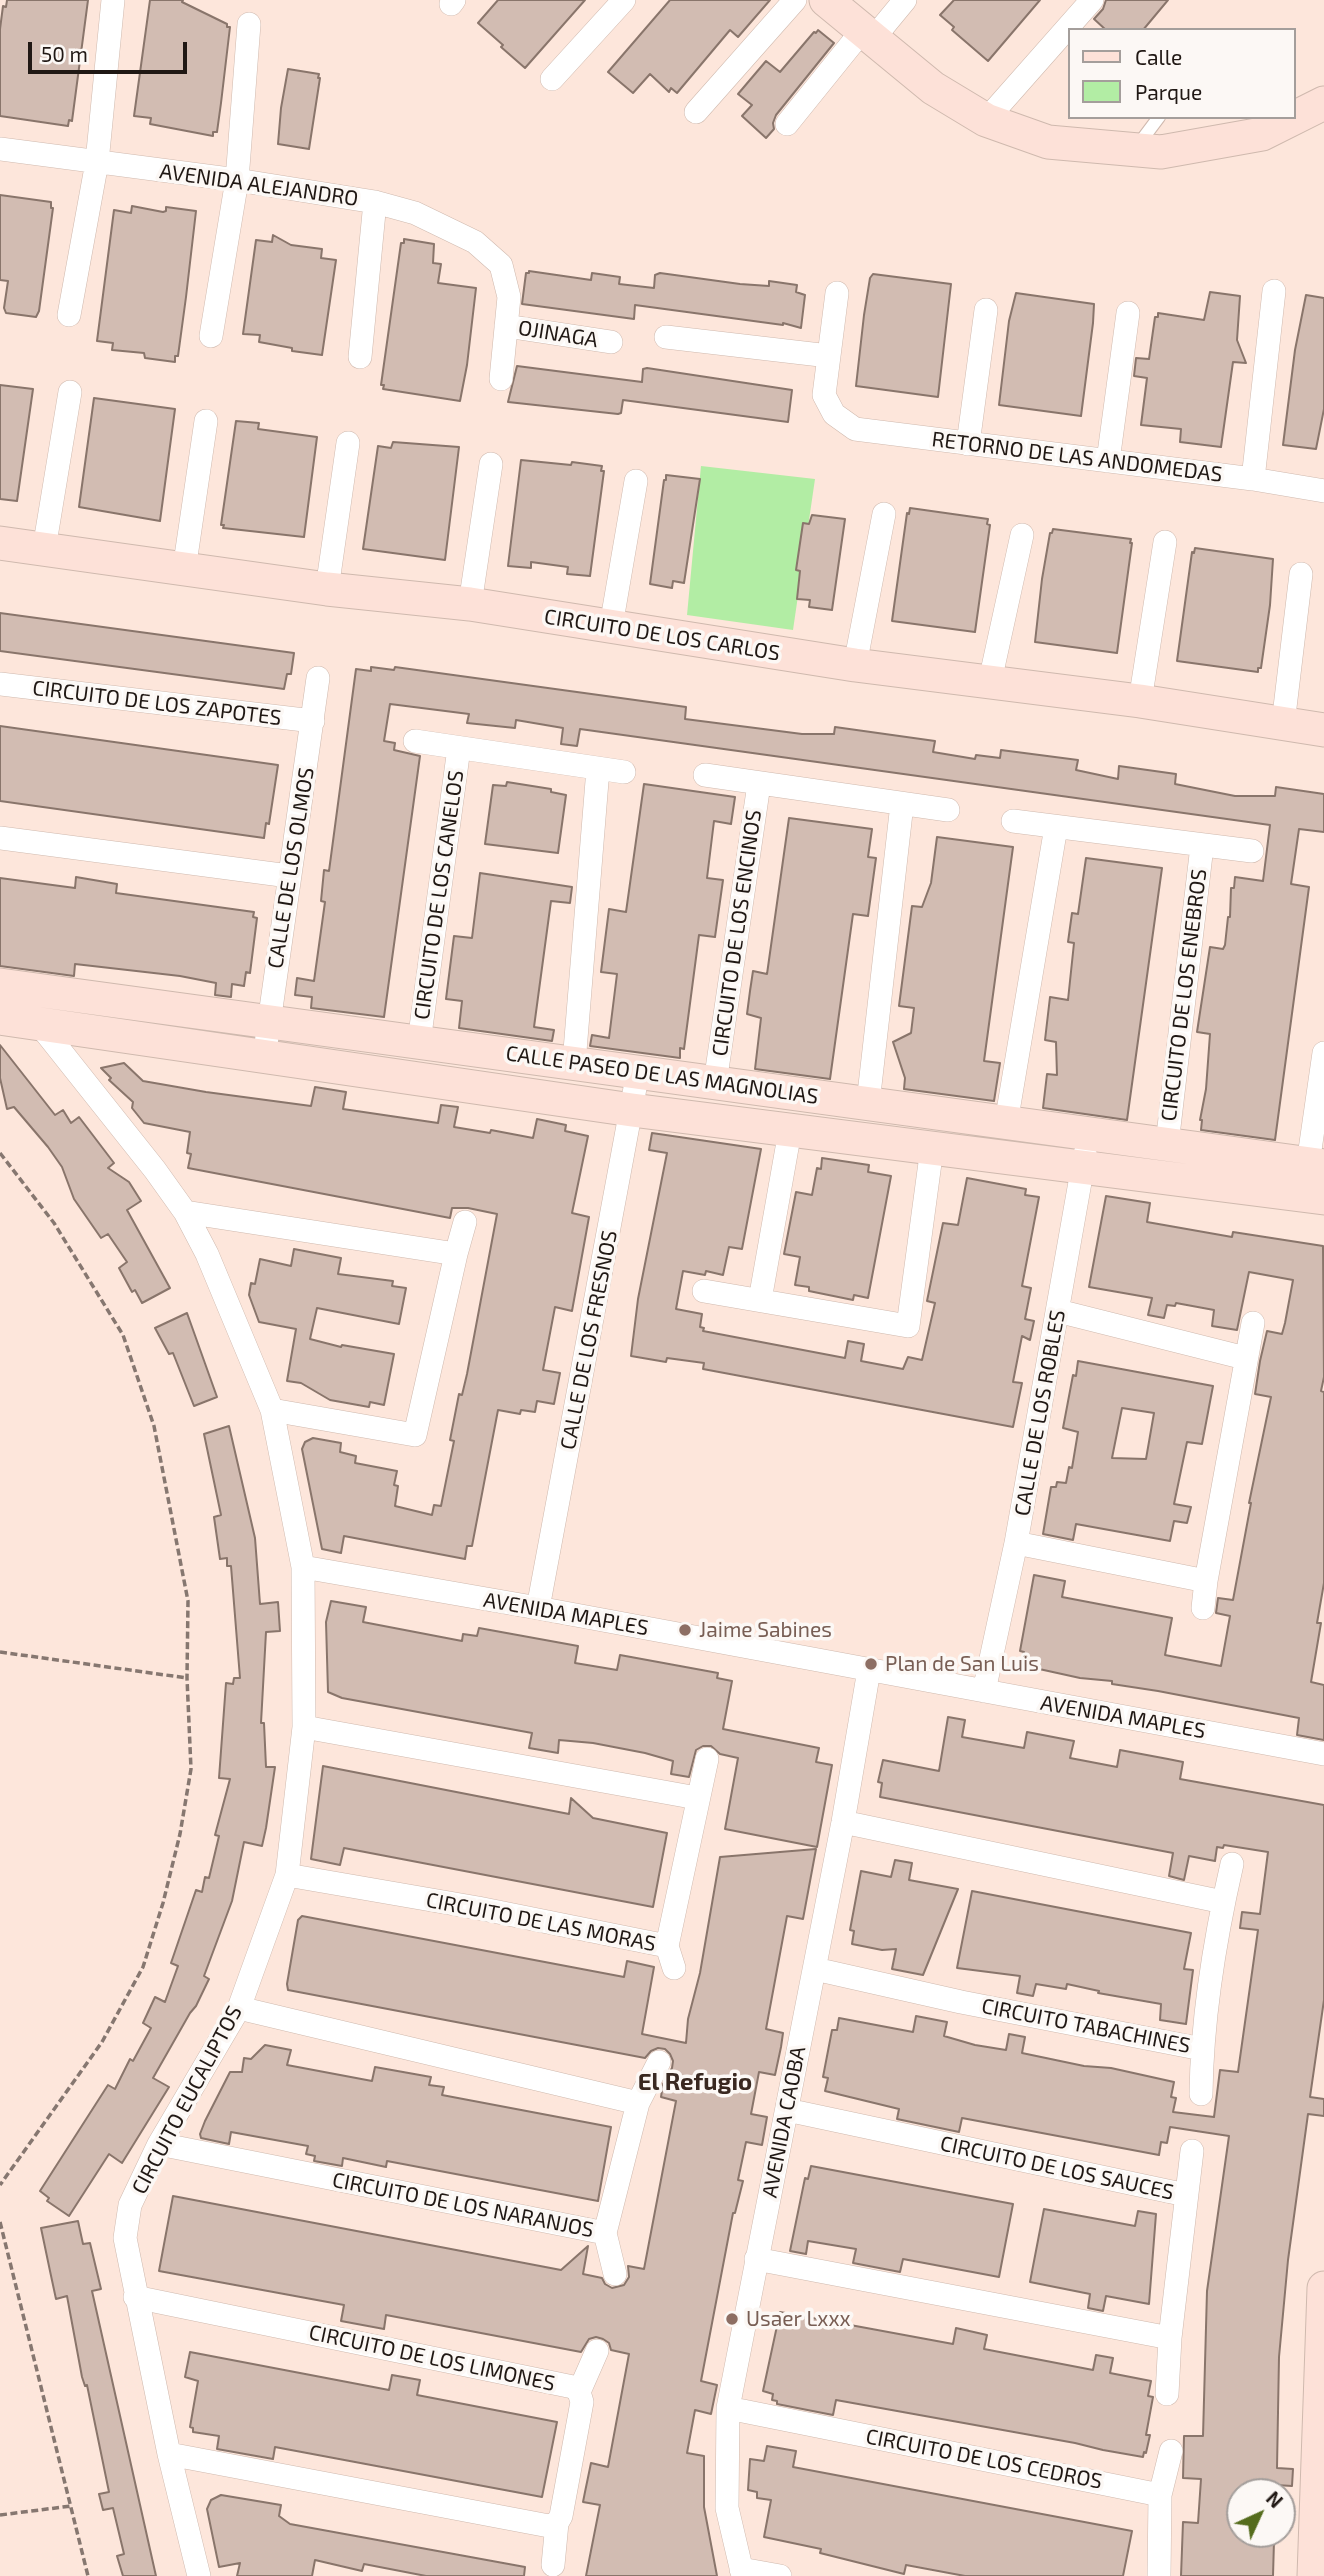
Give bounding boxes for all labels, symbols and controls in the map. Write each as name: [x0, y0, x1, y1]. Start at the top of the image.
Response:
scale bar: [32, 28, 191, 72]
legend: [1068, 28, 1296, 119]
text: 50 m: [41, 41, 88, 66]
text: Calle: [1135, 44, 1182, 69]
text: Parque: [1135, 79, 1202, 104]
street label: AVENIDA ALEJANDRO: [158, 159, 360, 211]
street label: OJINAGA: [516, 315, 600, 353]
street label: RETORNO DE LAS ANDOMEDAS: [930, 427, 1224, 487]
street label: CIRCUITO DE LOS CARLOS: [542, 604, 782, 666]
street label: CIRCUITO DE LOS ZAPOTES: [31, 675, 283, 731]
street label: CALLE DE LOS OLMOS: [263, 766, 319, 970]
street label: CIRCUITO DE LOS CANELOS: [409, 769, 469, 1021]
street label: CIRCUITO DE LOS ENCINOS: [707, 808, 767, 1058]
street label: CIRCUITO DE LOS ENEBROS: [1156, 867, 1212, 1123]
street label: CALLE PASEO DE LAS MAGNOLIAS: [504, 1041, 820, 1109]
street label: CALLE DE LOS FRESNOS: [555, 1228, 623, 1452]
street label: CALLE DE LOS ROBLES: [1009, 1308, 1071, 1518]
street label: AVENIDA MAPLES: [482, 1587, 650, 1641]
place label: Jaime Sabines: [699, 1617, 832, 1643]
marker: Jaime Sabines: [677, 1622, 693, 1638]
place label: Plan de San Luis: [885, 1651, 1039, 1677]
marker: Plan de San Luis: [863, 1656, 879, 1672]
street label: AVENIDA MAPLES: [1039, 1690, 1207, 1744]
street label: CIRCUITO DE LAS MORAS: [424, 1887, 658, 1957]
street label: CIRCUITO TABACHINES: [979, 1993, 1193, 2059]
street label: CIRCUITO EUCALIPTOS: [127, 2002, 247, 2198]
street label: AVENIDA CAOBA: [757, 2044, 811, 2200]
district label: El Refugio: [638, 2068, 752, 2096]
street label: CIRCUITO DE LOS SAUCES: [938, 2131, 1176, 2205]
street label: CIRCUITO DE LOS NARANJOS: [330, 2167, 596, 2243]
place label: Usaer Lxxx: [746, 2306, 851, 2332]
marker: Usaer Lxxx: [724, 2311, 740, 2327]
street label: CIRCUITO DE LOS LIMONES: [307, 2320, 557, 2396]
street label: CIRCUITO DE LOS CEDROS: [864, 2424, 1104, 2494]
north arrow: [1226, 2478, 1296, 2548]
text: N: [1262, 2486, 1288, 2512]

